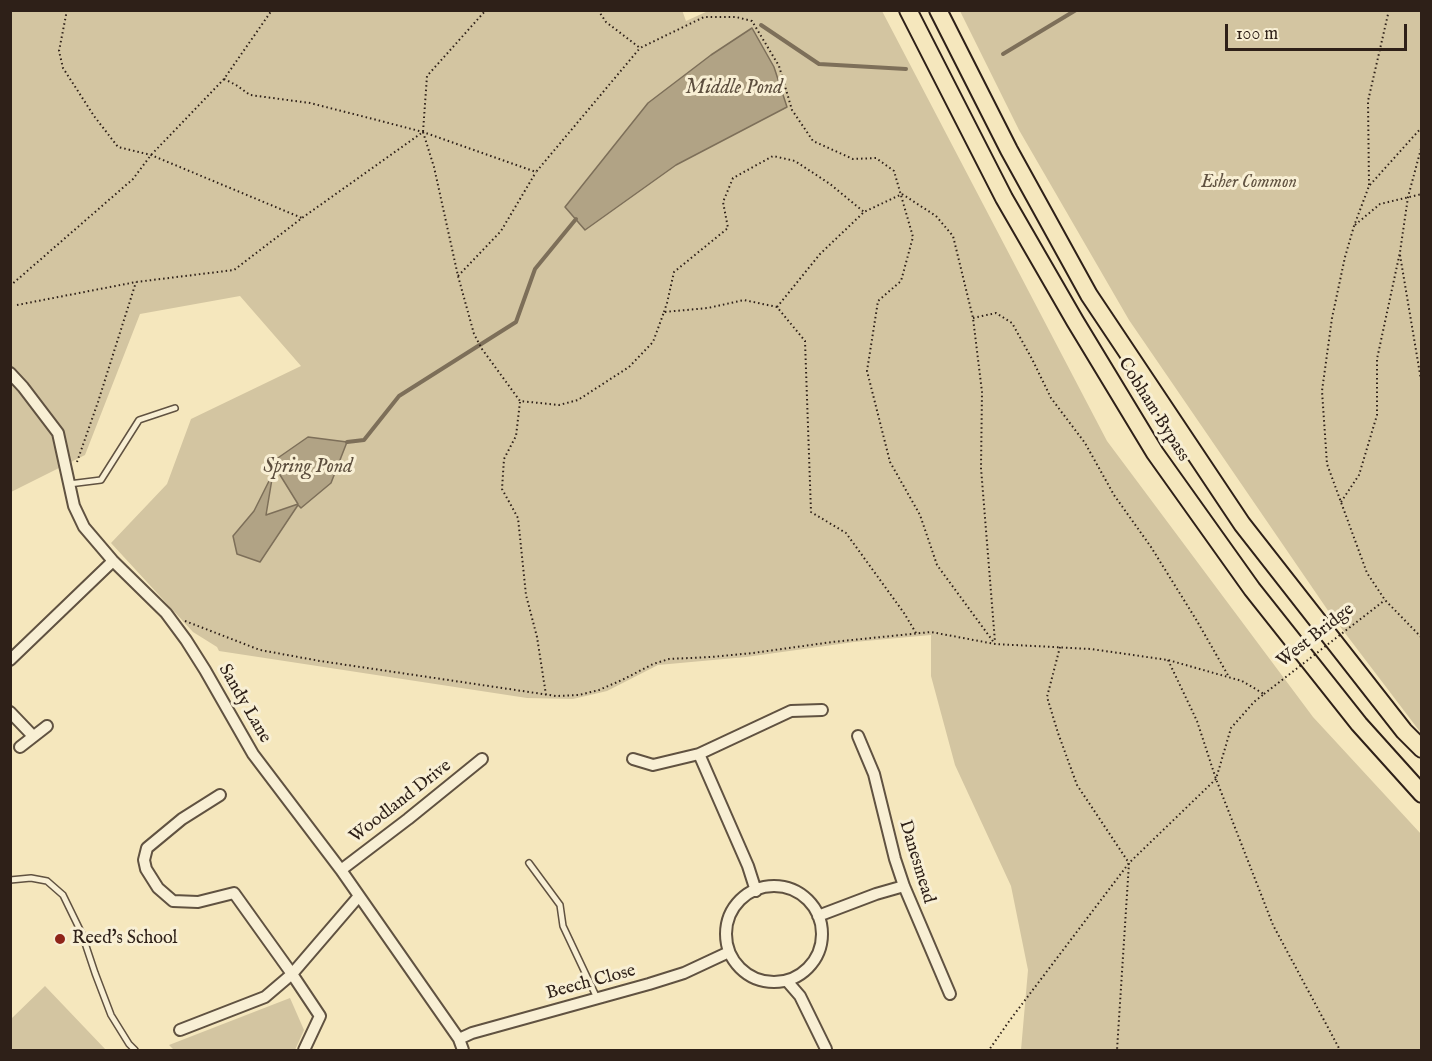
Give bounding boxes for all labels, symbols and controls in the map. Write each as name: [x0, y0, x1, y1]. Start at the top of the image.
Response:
scale bar: [1228, 12, 1410, 50]
text: 100 m: [1236, 23, 1278, 46]
water label: Middle Pond: [685, 77, 783, 101]
park label: Esher Common: [1201, 172, 1297, 194]
street label: Cobham Bypass: [1113, 354, 1193, 466]
water label: Spring Pond: [263, 456, 353, 480]
street label: West Bridge: [1273, 599, 1359, 673]
street label: Sandy Lane: [213, 661, 275, 747]
street label: Woodland Drive: [346, 756, 456, 848]
street label: Danesmead: [893, 818, 939, 906]
place label: Reed's School: [72, 928, 178, 950]
marker: Reed's School: [53, 932, 67, 946]
street label: Beech Close: [544, 961, 638, 1005]

